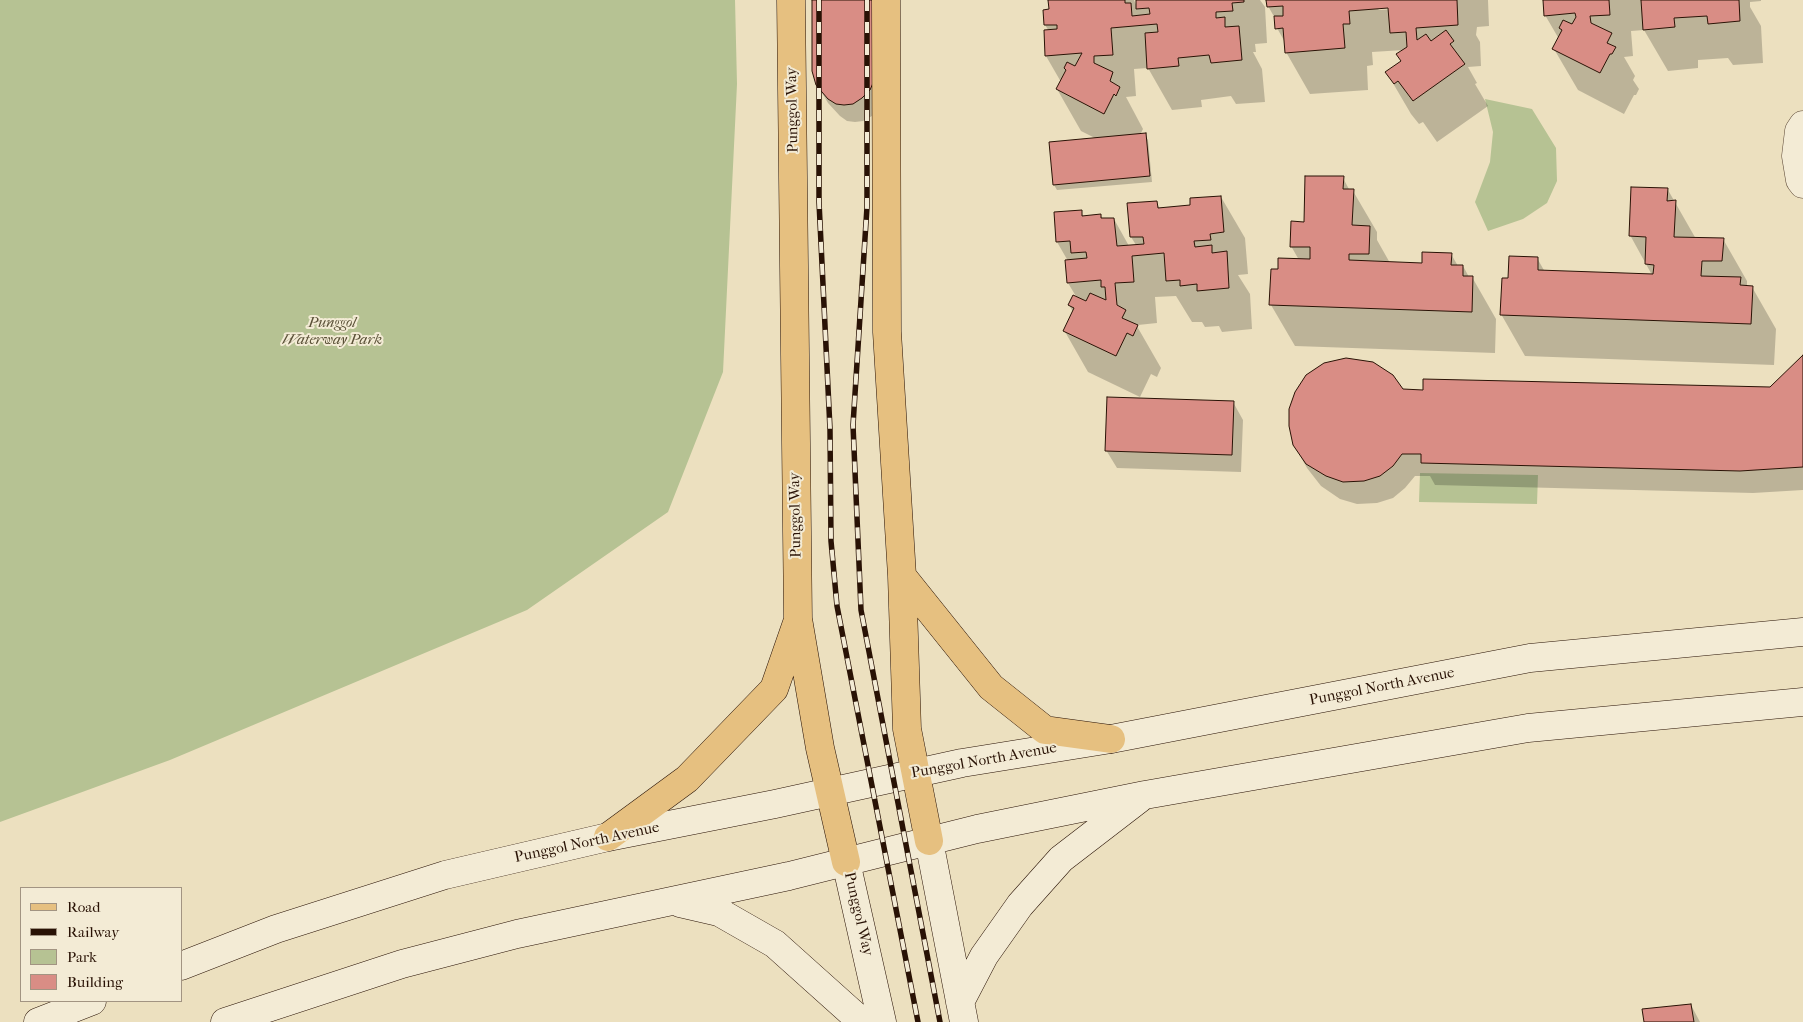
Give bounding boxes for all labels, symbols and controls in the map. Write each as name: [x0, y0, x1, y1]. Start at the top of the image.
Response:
street label: Punggol Way: [783, 67, 803, 153]
park label: Punggol Waterway Park: [282, 314, 382, 349]
street label: Punggol Way: [786, 472, 806, 558]
street label: Punggol North Avenue: [1308, 664, 1456, 710]
street label: Punggol North Avenue: [910, 739, 1058, 783]
street label: Punggol North Avenue: [513, 819, 661, 867]
street label: Punggol Way: [840, 870, 876, 958]
legend: [20, 887, 182, 1002]
text: Road: [67, 898, 100, 916]
text: Railway: [67, 923, 119, 941]
text: Park: [67, 948, 97, 966]
text: Building: [67, 973, 123, 991]

